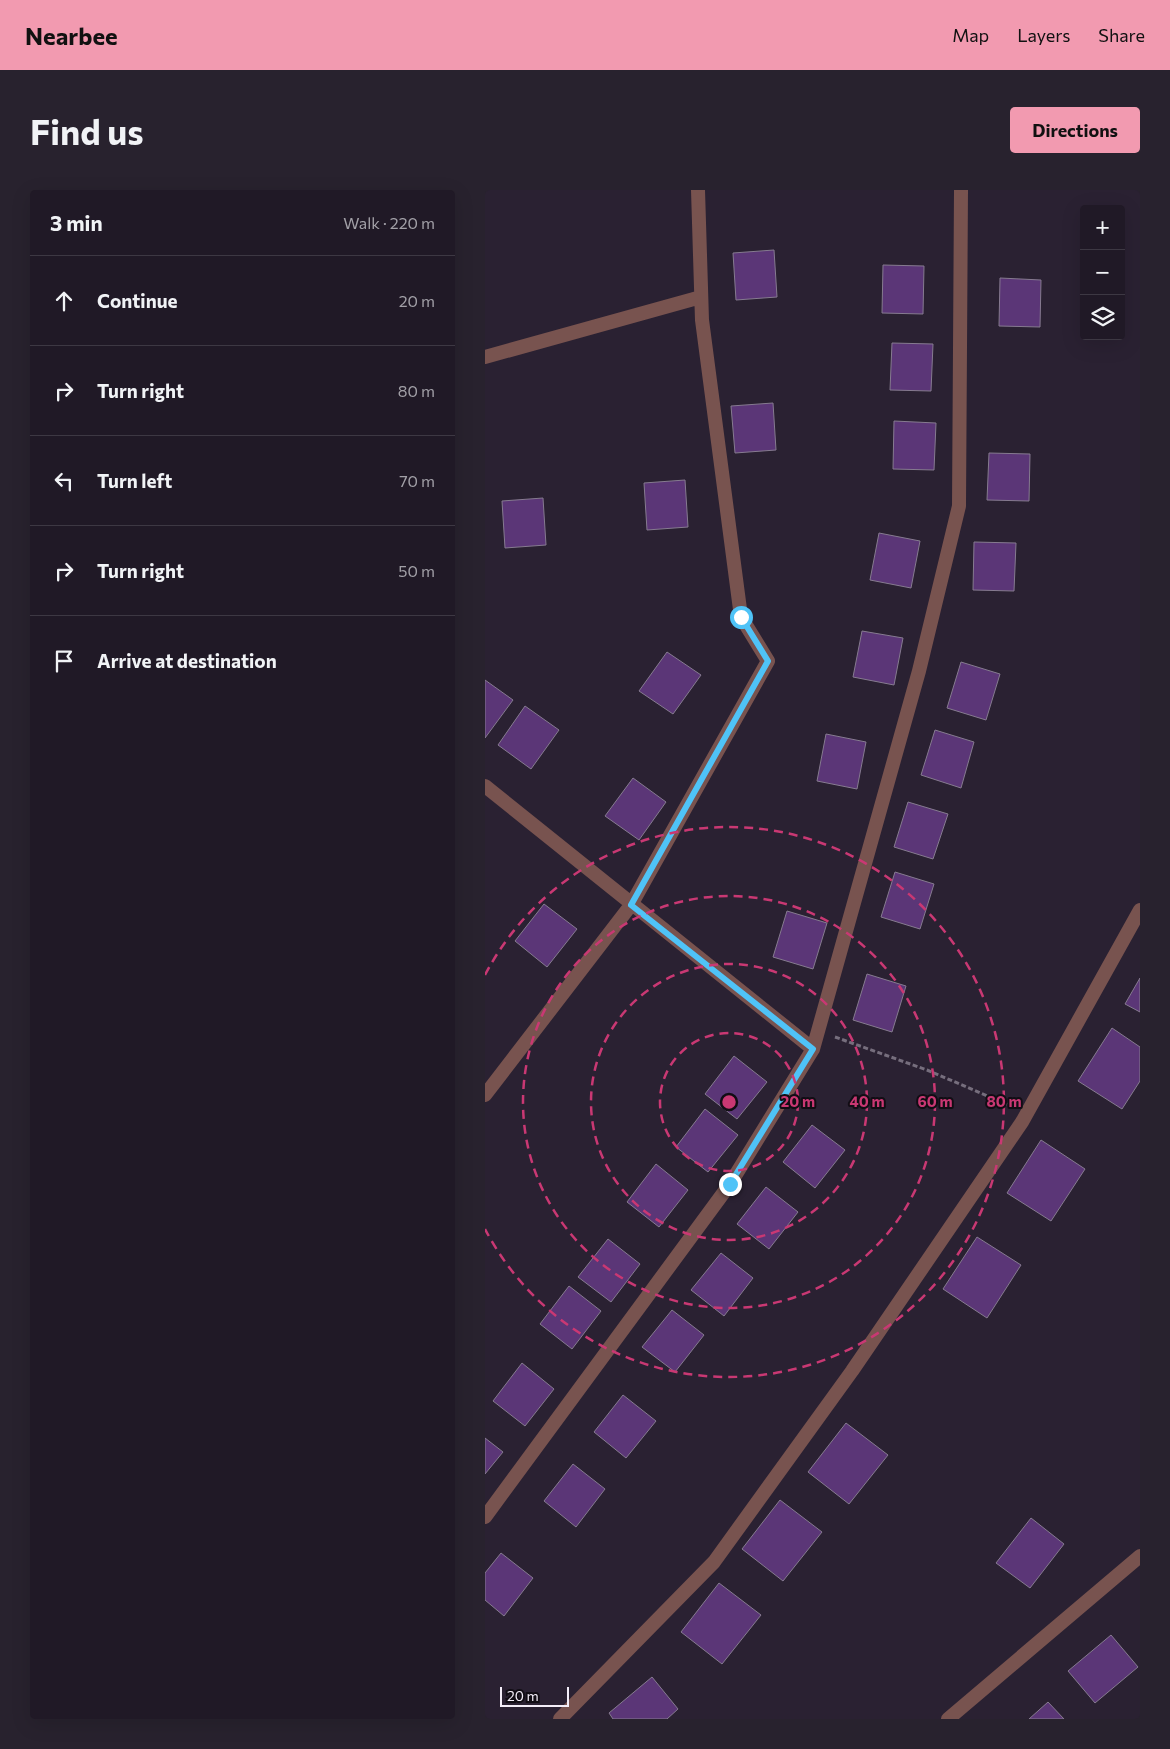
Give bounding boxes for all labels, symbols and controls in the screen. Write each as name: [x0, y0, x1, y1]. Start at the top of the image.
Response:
text: Nearbee: [25, 21, 118, 50]
text: Map: [952, 24, 989, 46]
text: Layers: [1017, 24, 1070, 46]
text: Share: [1098, 24, 1145, 46]
button: Directions: [1010, 107, 1140, 153]
text: Find us: [30, 109, 144, 152]
map controls: [1080, 205, 1125, 340]
button: +: [1080, 205, 1125, 250]
text: 3 min: [50, 210, 103, 235]
text: Walk · 220 m: [343, 213, 435, 232]
button: −: [1080, 250, 1125, 295]
icon: ahead: [50, 287, 78, 315]
text: Continue: [97, 289, 177, 312]
text: 20 m: [399, 291, 435, 310]
button: layers: [1080, 295, 1125, 340]
icon: right: [50, 377, 78, 405]
text: Turn right: [97, 379, 184, 402]
text: 80 m: [398, 381, 435, 400]
icon: left: [50, 467, 78, 495]
text: Turn left: [97, 469, 172, 492]
text: 70 m: [399, 471, 435, 490]
icon: right: [50, 557, 78, 585]
text: Turn right: [97, 559, 184, 582]
text: 50 m: [398, 561, 435, 580]
route start: [730, 606, 753, 629]
icon: arrive: [50, 647, 78, 675]
text: Arrive at destination: [97, 649, 277, 672]
text: 20 m: [781, 1092, 815, 1110]
text: 40 m: [849, 1092, 885, 1110]
text: 60 m: [917, 1092, 953, 1110]
text: 80 m: [986, 1092, 1022, 1110]
centre of rings: [720, 1093, 738, 1111]
route end: [719, 1173, 742, 1196]
scale bar: [500, 1684, 569, 1707]
text: 20 m: [507, 1687, 539, 1704]

